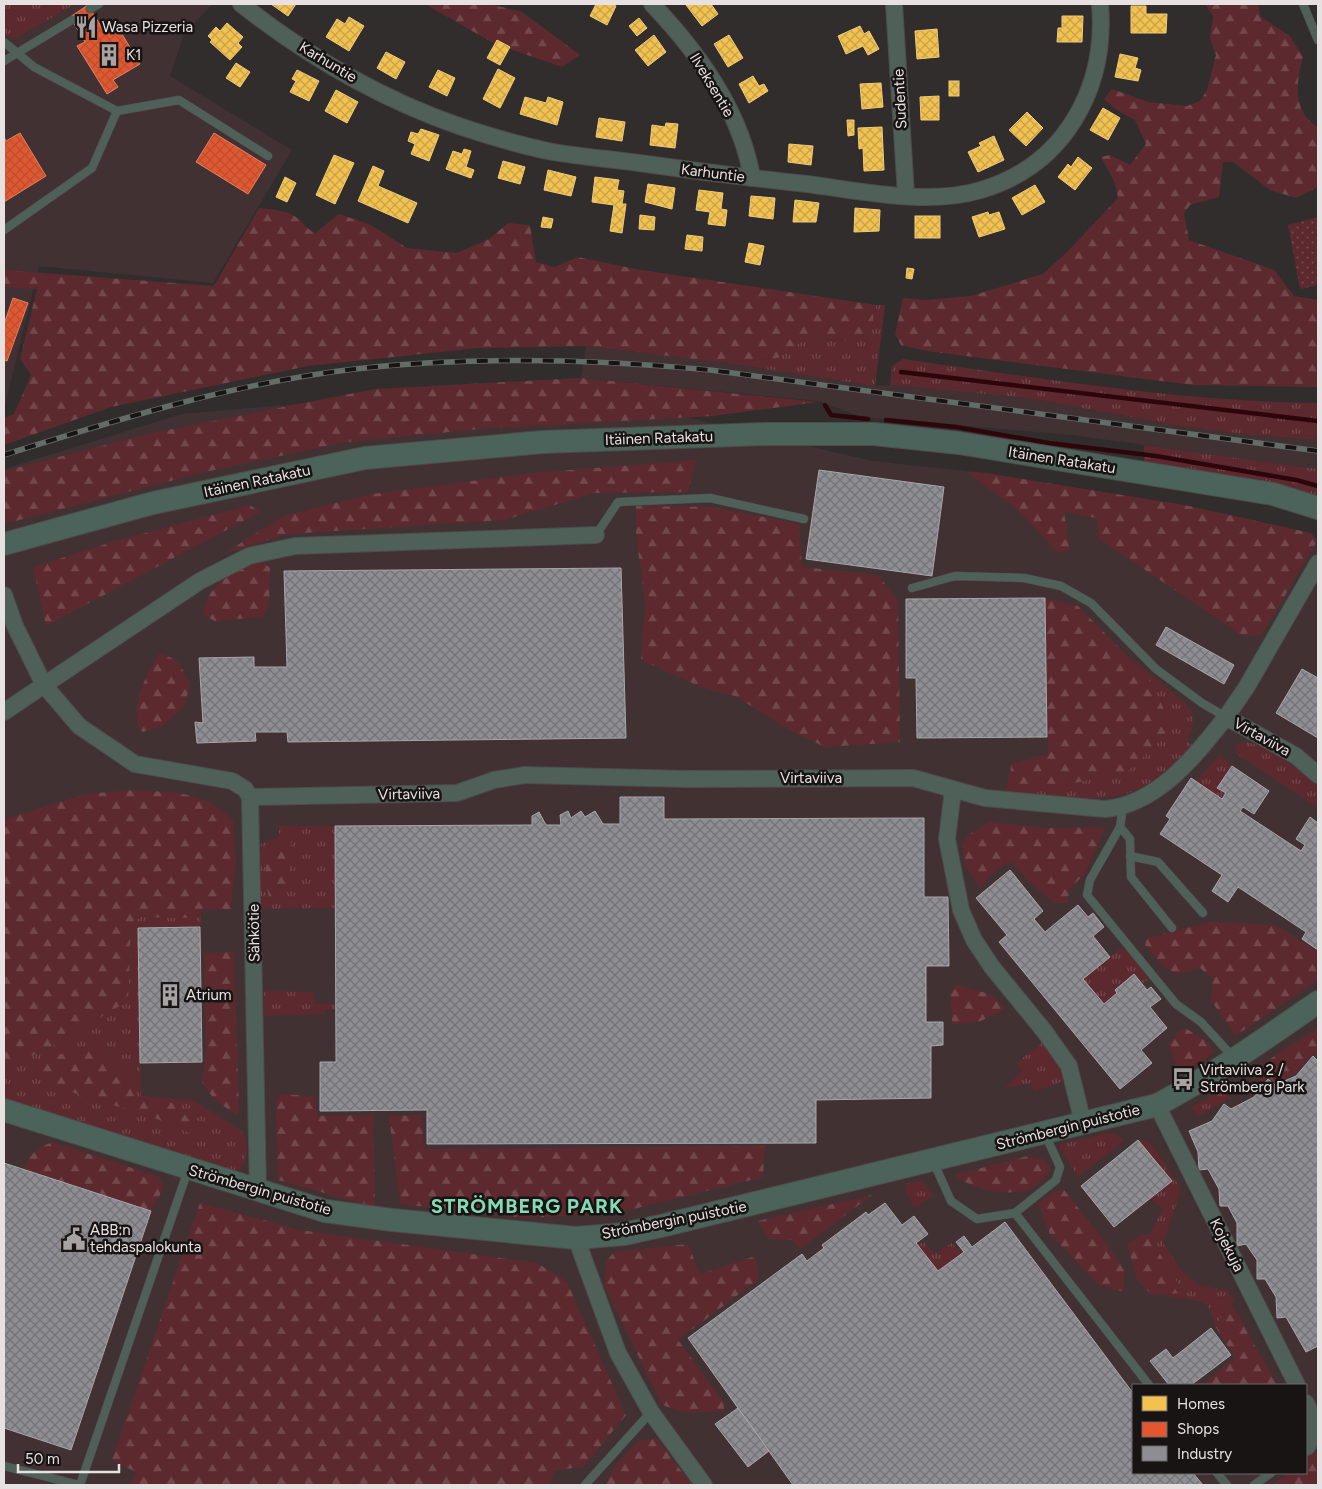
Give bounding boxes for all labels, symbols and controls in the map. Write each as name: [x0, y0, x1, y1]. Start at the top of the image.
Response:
restaurant icon: Wasa Pizzeria: [73, 14, 99, 40]
place label: Wasa Pizzeria: [102, 18, 193, 36]
street label: Karhuntie: [296, 38, 360, 86]
building icon: K1: [96, 42, 122, 68]
place label: K1: [126, 46, 141, 64]
street label: Ilveksentie: [686, 50, 738, 120]
street label: Sudentie: [889, 68, 911, 130]
street label: Karhuntie: [680, 160, 746, 186]
street label: Itäinen Ratakatu: [604, 427, 714, 449]
street label: Itäinen Ratakatu: [1007, 443, 1117, 477]
street label: Itäinen Ratakatu: [202, 461, 312, 501]
street label: Virtaviiva: [1230, 714, 1294, 760]
street label: Virtaviiva: [780, 769, 842, 787]
street label: Virtaviiva: [378, 784, 440, 804]
street label: Sähkötie: [244, 904, 264, 962]
building icon: Atrium: [157, 982, 183, 1008]
place label: Atrium: [186, 986, 232, 1004]
place label: Virtaviiva 2 / Strömberg Park: [1200, 1061, 1305, 1096]
bus stop icon: Virtaviiva 2 / Strömberg Park: [1170, 1066, 1196, 1092]
street label: Strömbergin puistotie: [994, 1100, 1142, 1154]
street label: Strömbergin puistotie: [187, 1161, 333, 1219]
district label: STRÖMBERG PARK: [431, 1194, 623, 1218]
street label: Strömbergin puistotie: [600, 1197, 748, 1243]
street label: Kojekuja: [1206, 1215, 1248, 1275]
place label: ABB:n tehdaspalokunta: [90, 1221, 201, 1256]
public building icon: ABB:n tehdaspalokunta: [61, 1226, 87, 1252]
legend: [1132, 1384, 1307, 1474]
text: Homes: [1177, 1395, 1225, 1413]
text: Shops: [1177, 1420, 1219, 1438]
scale bar: [18, 1442, 119, 1474]
text: Industry: [1177, 1445, 1232, 1463]
text: 50 m: [25, 1450, 60, 1468]

